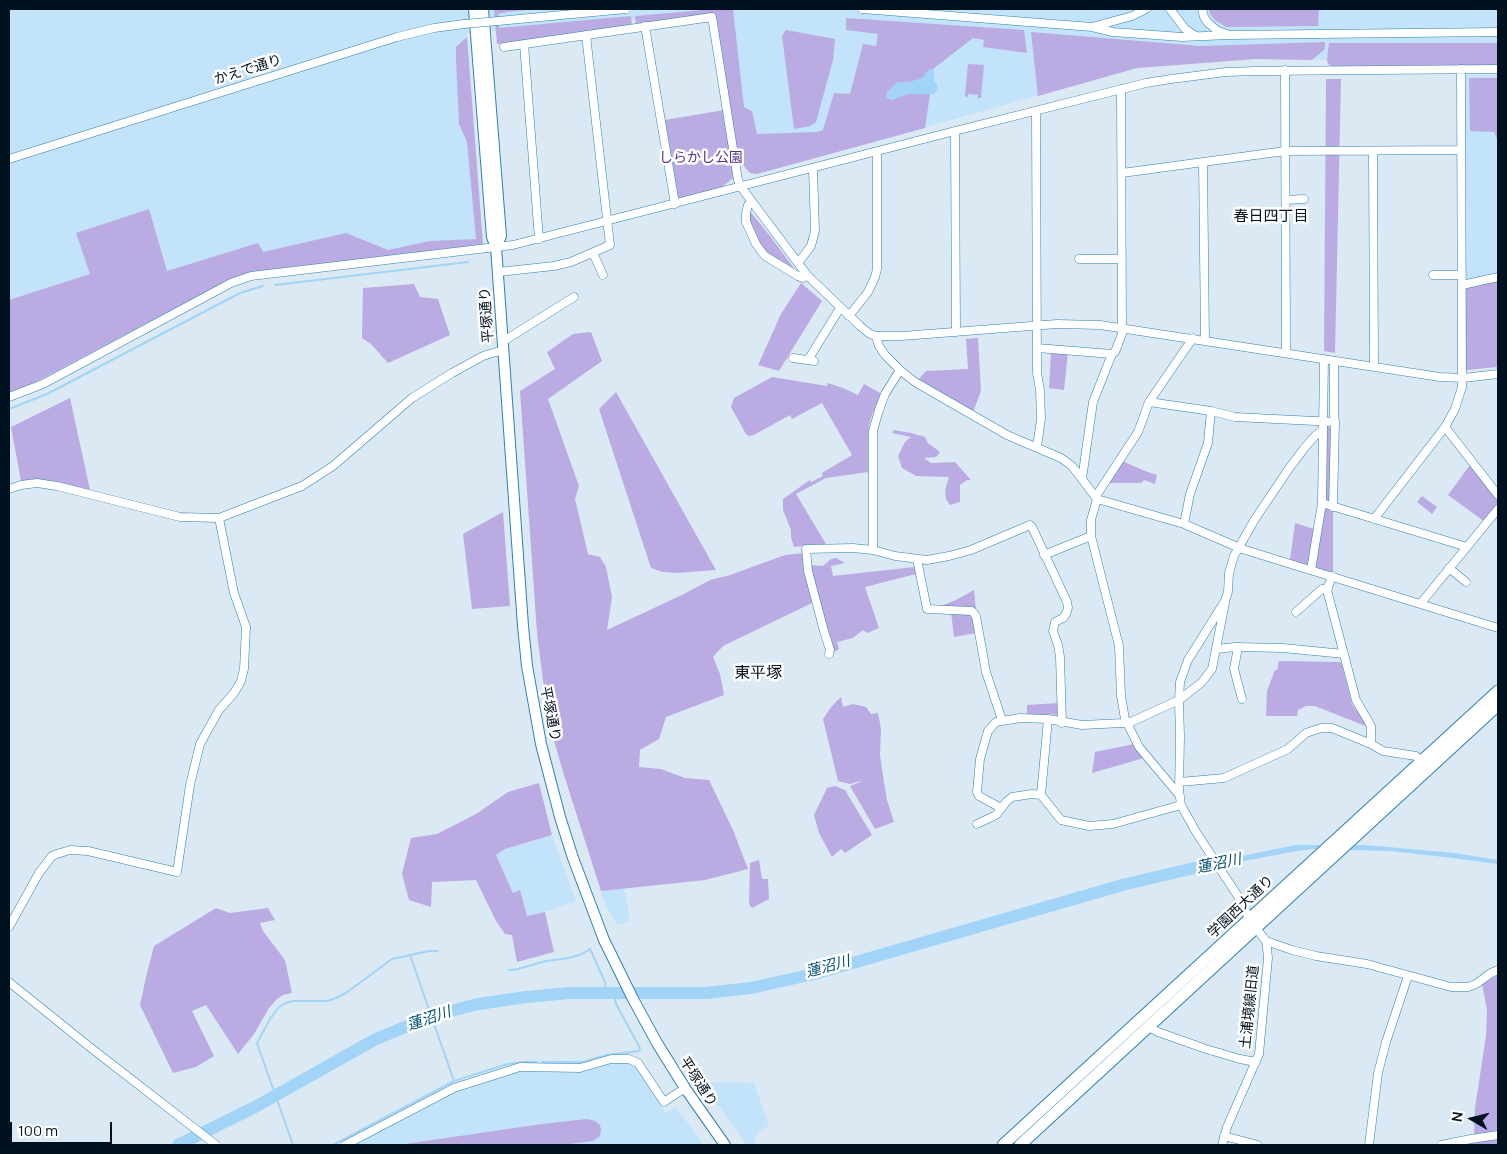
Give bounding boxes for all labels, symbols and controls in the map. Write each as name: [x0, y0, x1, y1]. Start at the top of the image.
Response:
street label: かえで通り: [212, 52, 284, 88]
park label: しらかし公園: [659, 150, 743, 166]
district label: 春日四丁目: [1234, 208, 1308, 226]
street label: 平塚通り: [477, 286, 497, 344]
district label: 東平塚: [734, 664, 782, 684]
street label: 平塚通り: [536, 685, 564, 743]
water label: 蓮沼川: [1195, 851, 1243, 877]
street label: 学園西大通り: [1205, 872, 1277, 942]
water label: 蓮沼川: [804, 952, 852, 982]
street label: 土浦境線旧道: [1237, 964, 1263, 1050]
water label: 蓮沼川: [405, 1003, 453, 1035]
street label: 平塚通り: [676, 1054, 720, 1110]
north arrow: [1447, 1094, 1497, 1144]
text: N: [1447, 1111, 1467, 1123]
scale bar: [12, 1112, 115, 1144]
text: 100 m: [18, 1120, 58, 1141]

